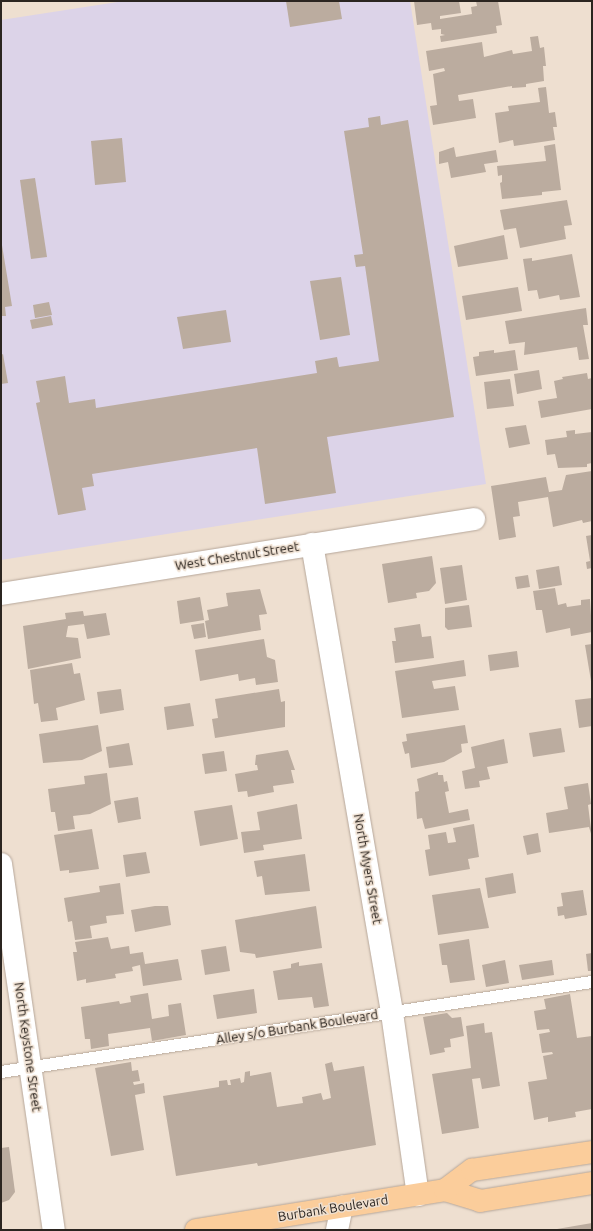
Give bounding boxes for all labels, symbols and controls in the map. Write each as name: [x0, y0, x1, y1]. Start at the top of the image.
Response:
street label: West Chestnut Street: [174, 538, 300, 574]
street label: North Myers Street: [351, 813, 385, 925]
street label: North Keystone Street: [11, 981, 45, 1113]
street label: Alley s/o Burbank Boulevard: [215, 1006, 379, 1048]
street label: Burbank Boulevard: [277, 1192, 389, 1224]

